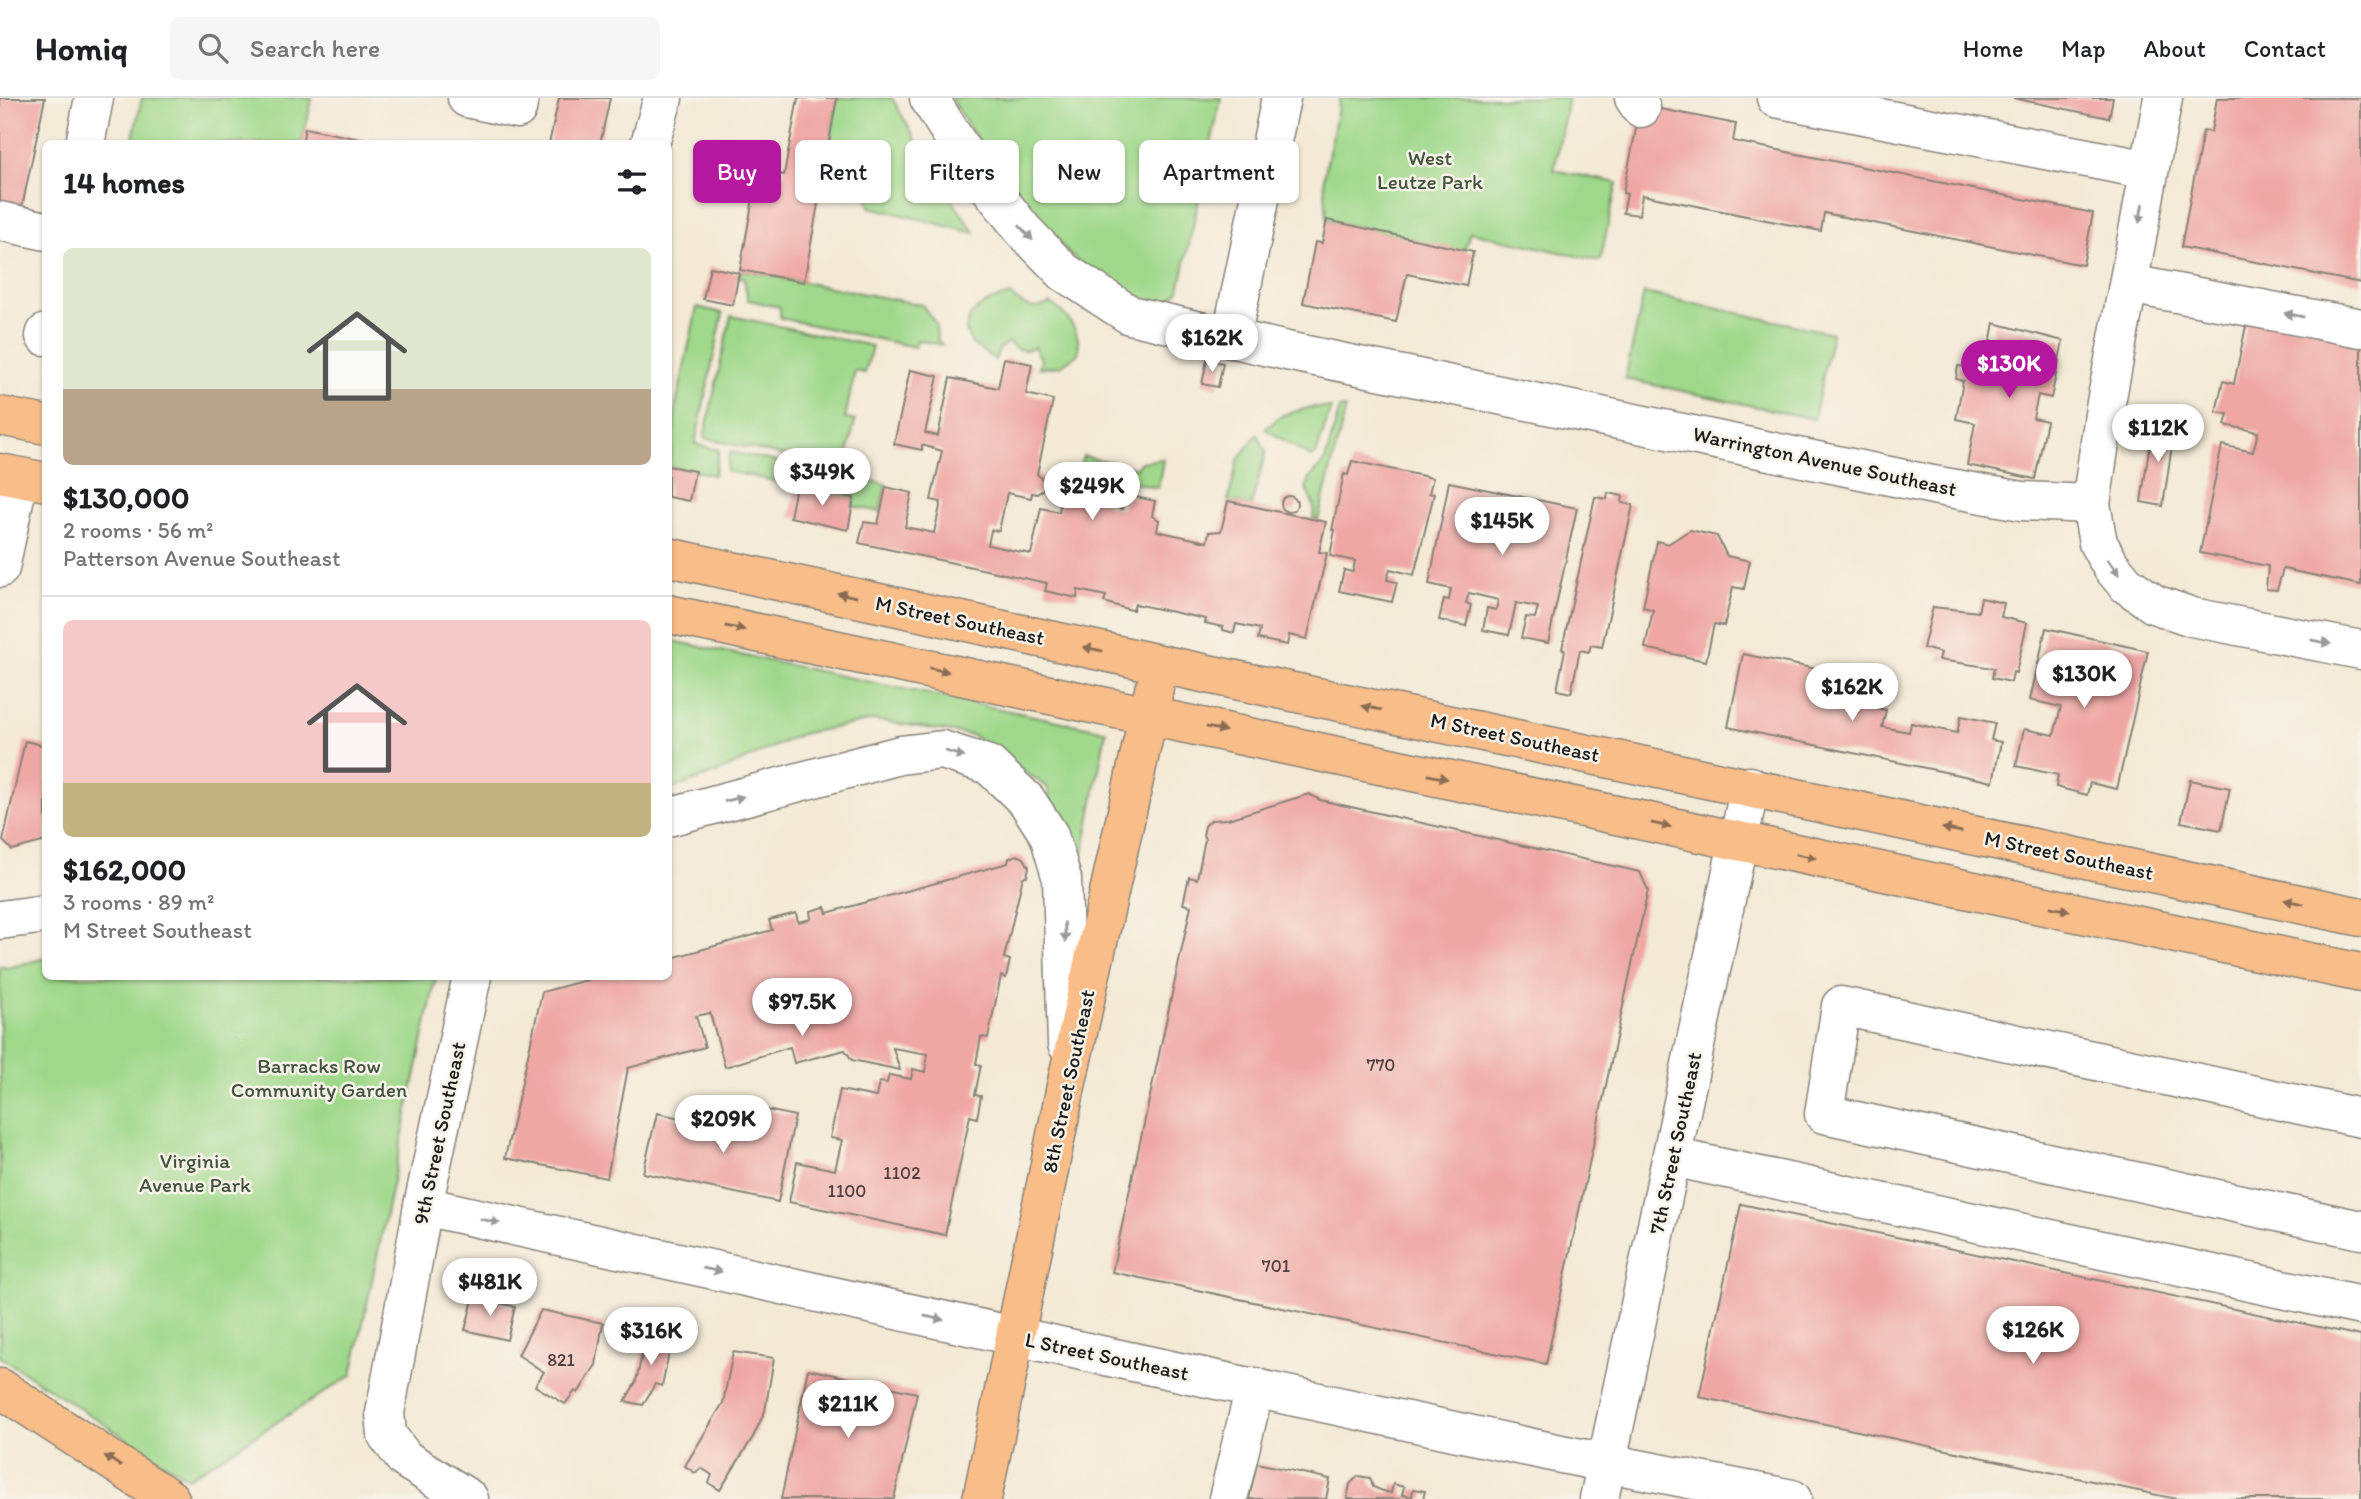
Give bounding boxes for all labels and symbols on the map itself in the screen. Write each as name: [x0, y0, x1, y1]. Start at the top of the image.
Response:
park label: West Leutze Park: [1377, 145, 1483, 194]
one-way arrow: [2136, 202, 2147, 224]
one-way arrow: [1018, 224, 1034, 241]
one-way arrow: [2283, 310, 2305, 321]
pin: $162K: [1163, 314, 1261, 374]
pin: $130K: [1960, 341, 2058, 400]
pin: $112K: [2109, 404, 2207, 464]
street label: Warrington Avenue Southeast: [1691, 421, 1959, 501]
pin: $349K: [773, 448, 871, 508]
pin: $249K: [1043, 462, 1141, 522]
pin: $145K: [1453, 498, 1551, 557]
one-way arrow: [2106, 558, 2120, 576]
one-way arrow: [836, 589, 858, 600]
street label: M Street Southeast: [873, 590, 1047, 650]
one-way arrow: [724, 622, 746, 633]
one-way arrow: [2310, 636, 2332, 647]
one-way arrow: [1082, 644, 1104, 655]
pin: $130K: [2035, 650, 2133, 710]
pin: $162K: [1803, 664, 1901, 723]
one-way arrow: [928, 665, 950, 676]
one-way arrow: [1361, 702, 1383, 713]
street label: M Street Southeast: [1428, 707, 1602, 767]
one-way arrow: [1205, 724, 1227, 735]
one-way arrow: [945, 750, 966, 760]
one-way arrow: [1427, 771, 1449, 782]
one-way arrow: [724, 793, 746, 804]
one-way arrow: [1650, 819, 1672, 830]
one-way arrow: [1941, 824, 1963, 835]
street label: M Street Southeast: [1982, 825, 2156, 885]
one-way arrow: [1795, 851, 1817, 862]
one-way arrow: [2283, 897, 2305, 908]
one-way arrow: [2049, 904, 2071, 915]
one-way arrow: [1060, 922, 1071, 944]
pin: $97.5K: [745, 978, 859, 1038]
street label: 8th Street Southeast: [1036, 987, 1100, 1175]
street label: 9th Street Southeast: [407, 1039, 471, 1227]
street label: 7th Street Southeast: [1643, 1049, 1707, 1236]
park label: Barracks Row Community Garden: [231, 1053, 407, 1102]
house number: 770: [1367, 1054, 1395, 1076]
pin: $209K: [674, 1096, 772, 1155]
park label: Virginia Avenue Park: [139, 1148, 251, 1197]
house number: 1102: [883, 1162, 921, 1184]
house number: 1100: [828, 1180, 866, 1202]
one-way arrow: [479, 1216, 501, 1227]
house number: 701: [1262, 1255, 1290, 1277]
pin: $481K: [441, 1258, 539, 1318]
one-way arrow: [701, 1264, 723, 1275]
pin: $126K: [1984, 1306, 2082, 1366]
pin: $316K: [602, 1308, 700, 1367]
one-way arrow: [923, 1313, 945, 1324]
street label: L Street Southeast: [1023, 1326, 1191, 1386]
house number: 821: [547, 1349, 575, 1371]
pin: $211K: [799, 1380, 897, 1440]
one-way arrow: [103, 1455, 123, 1468]

